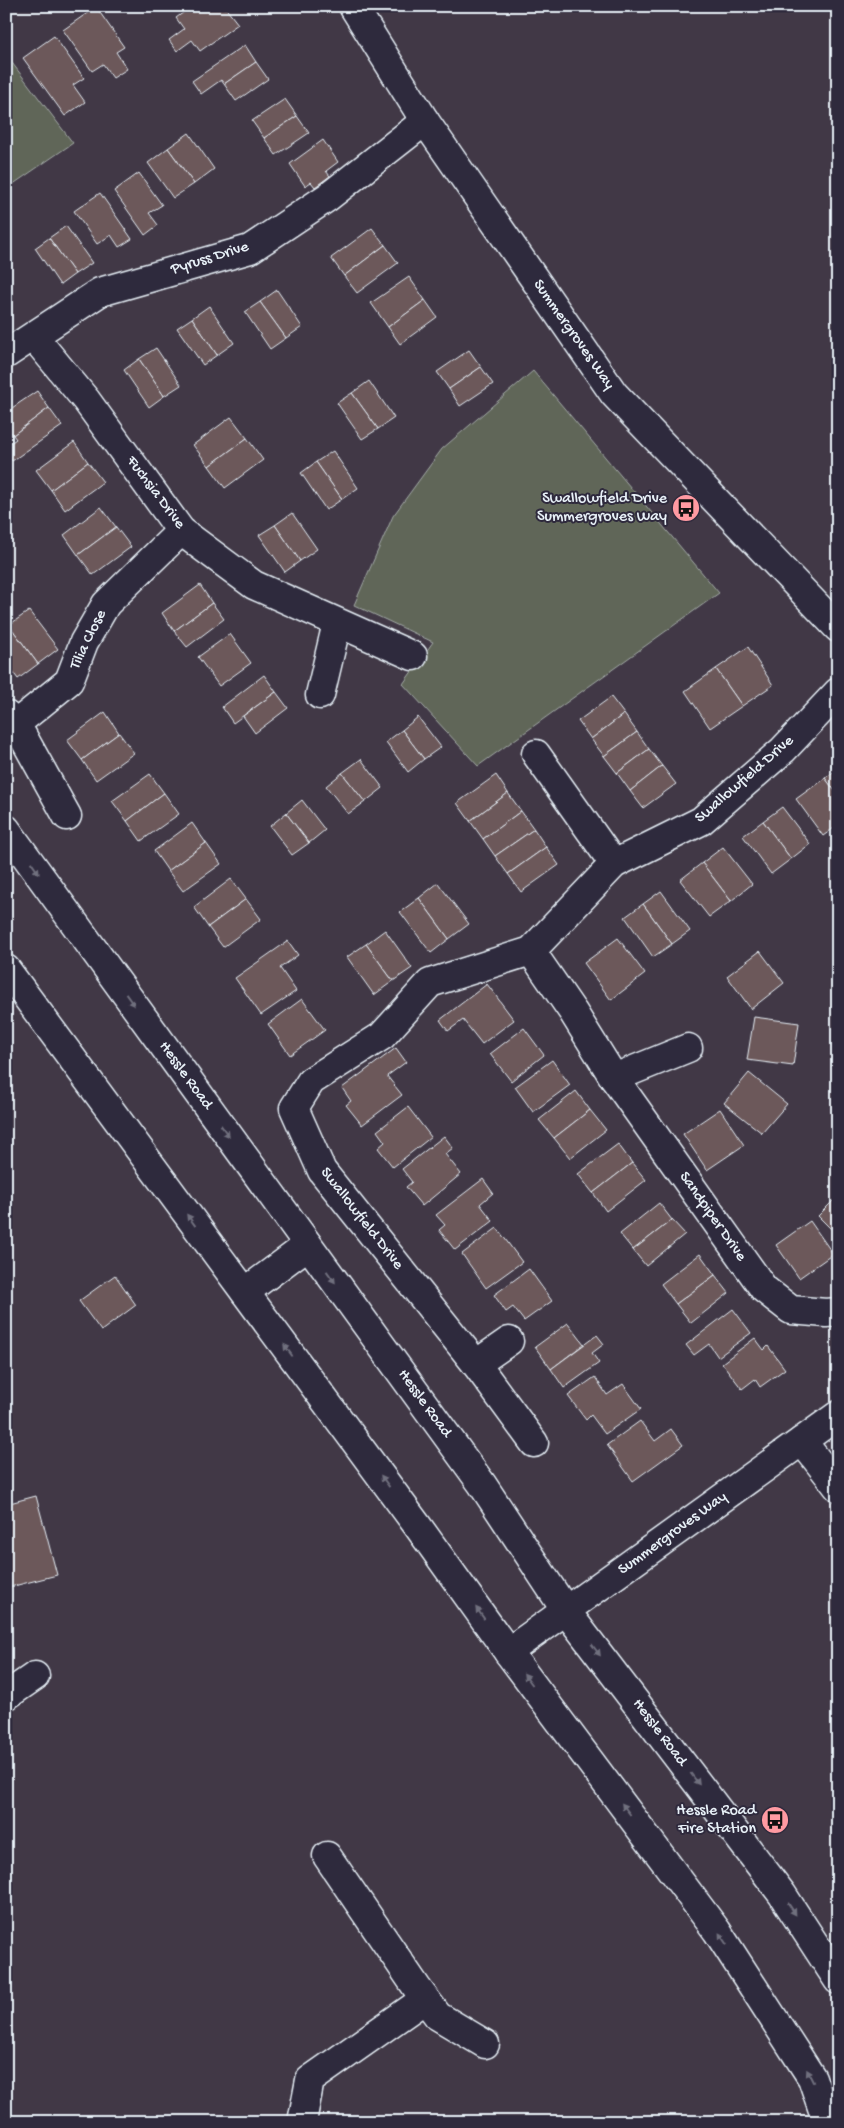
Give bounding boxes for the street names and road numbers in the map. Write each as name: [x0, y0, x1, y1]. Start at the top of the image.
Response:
street label: Pyruss Drive: [168, 238, 252, 280]
street label: Summergroves Way: [528, 276, 618, 394]
street label: Fuchsia Drive: [121, 452, 189, 534]
street label: Tilia Close: [66, 606, 112, 674]
street label: Swallowfield Drive: [692, 731, 799, 828]
street label: Hessle Road: [154, 1038, 217, 1115]
street label: Swallowfield Drive: [315, 1164, 407, 1275]
street label: Sandpiper Drive: [674, 1169, 750, 1266]
street label: Hessle Road: [393, 1366, 456, 1443]
street label: Summergroves Way: [615, 1488, 731, 1580]
street label: Hessle Road: [627, 1695, 692, 1772]

